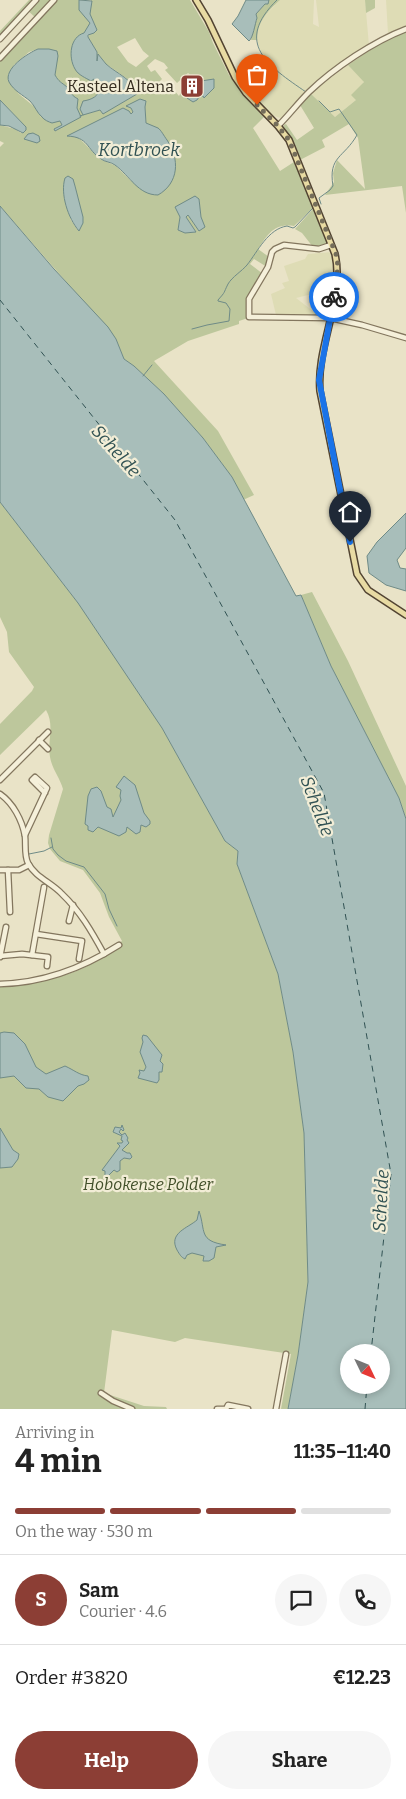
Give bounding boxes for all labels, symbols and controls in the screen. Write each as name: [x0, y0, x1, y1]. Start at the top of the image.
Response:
pin: [236, 54, 278, 105]
icon: bag: [243, 61, 271, 89]
building icon: Kasteel Altena: [179, 73, 205, 99]
place label: Kasteel Altena: [67, 77, 174, 96]
water label: Kortbroek: [98, 139, 180, 161]
courier: [309, 272, 359, 322]
icon: bike: [320, 283, 348, 311]
water label: Schelde: [87, 420, 145, 482]
pin: [329, 491, 371, 542]
icon: home: [336, 498, 364, 526]
water label: Schelde: [296, 773, 338, 839]
water label: Schelde: [368, 1169, 394, 1233]
park label: Hobokense Polder: [83, 1175, 214, 1194]
north arrow: [340, 1344, 390, 1394]
map controls: [340, 1344, 390, 1394]
text: Arriving in: [15, 1423, 94, 1442]
text: 11:35–11:40: [294, 1440, 391, 1463]
text: 4 min: [15, 1442, 102, 1480]
text: On the way · 530 m: [15, 1522, 153, 1541]
button: chat: [275, 1574, 327, 1626]
button: phone: [339, 1574, 391, 1626]
text: Sam: [79, 1579, 119, 1602]
text: S: [35, 1588, 47, 1611]
text: Courier · 4.6: [79, 1602, 167, 1621]
text: Order #3820: [15, 1666, 128, 1689]
text: €12.23: [333, 1666, 391, 1689]
button: Help: [15, 1731, 198, 1789]
button: Share: [208, 1731, 391, 1789]

